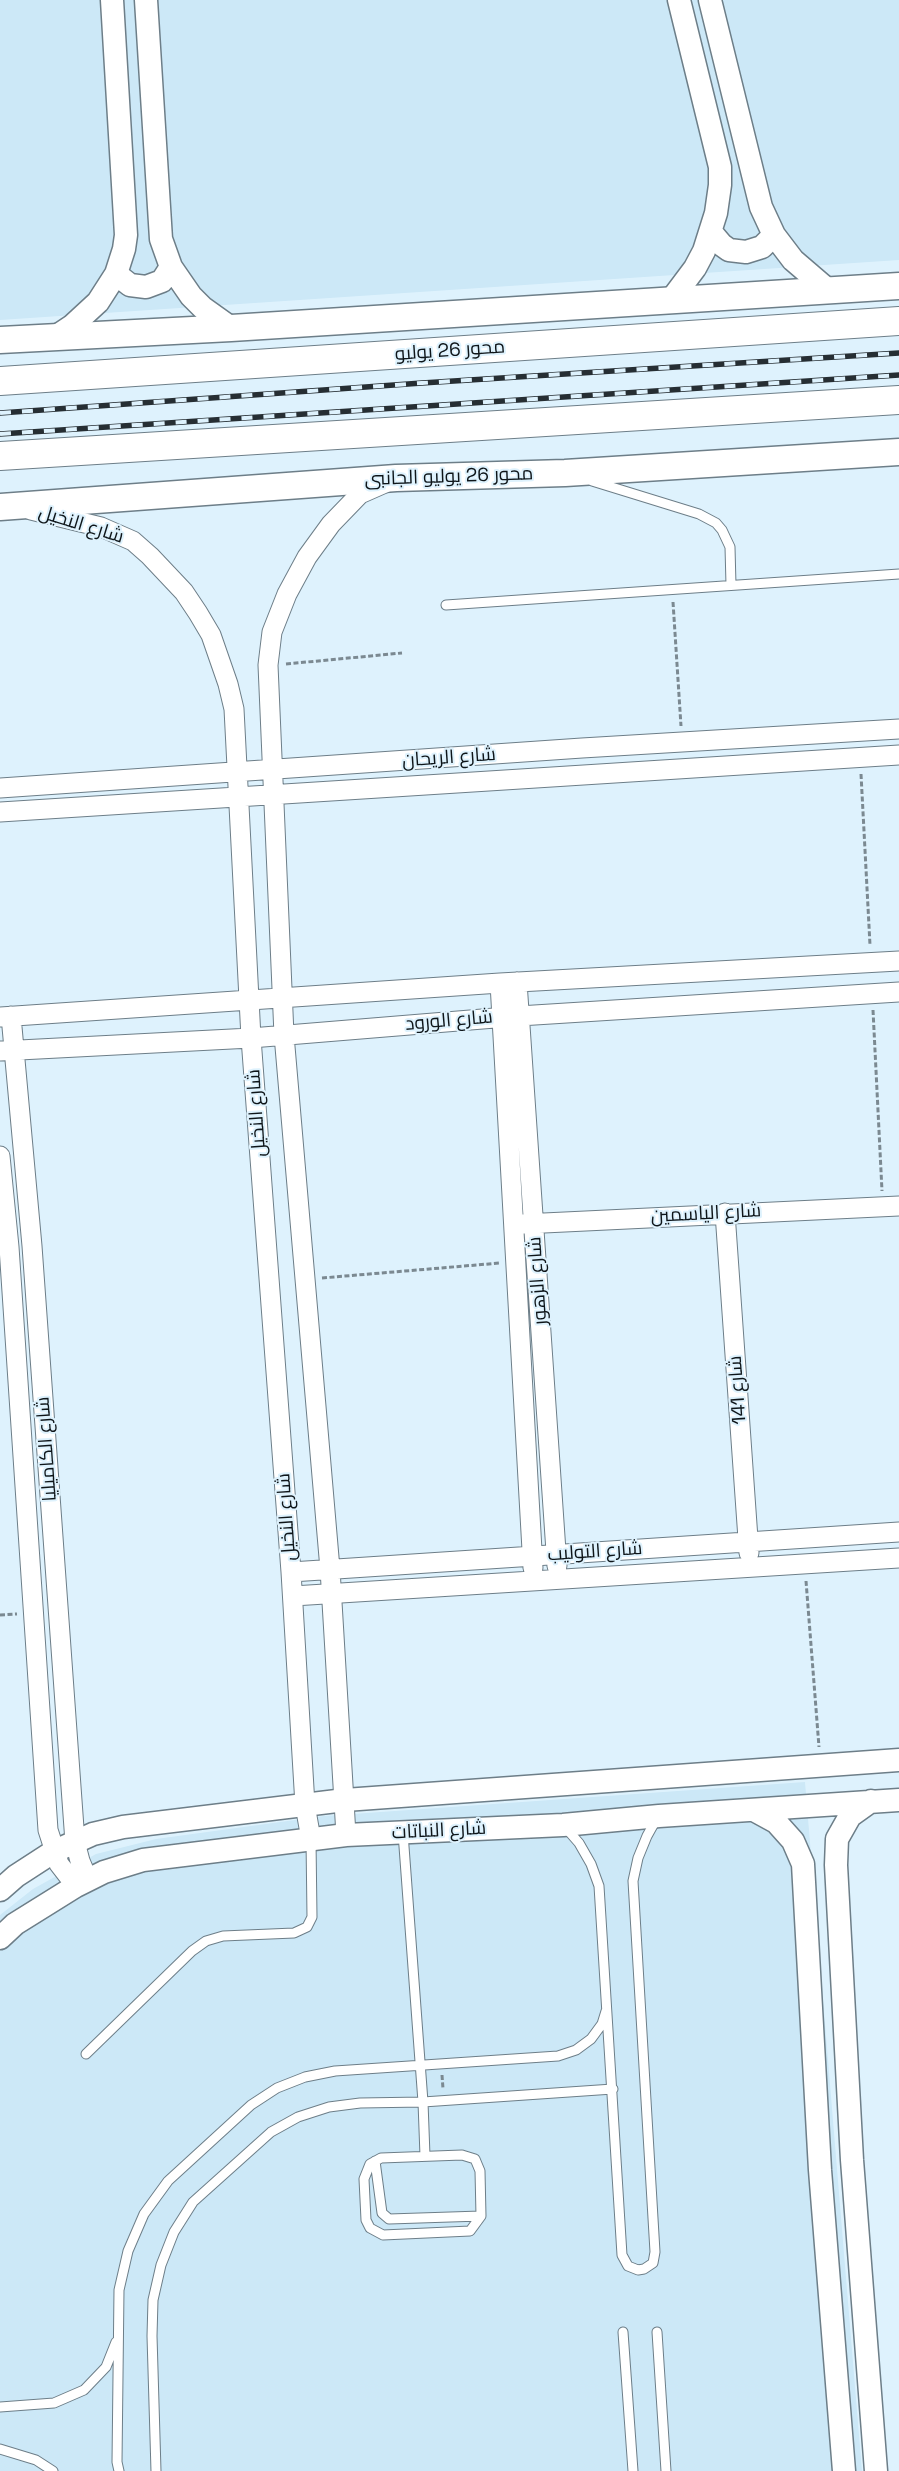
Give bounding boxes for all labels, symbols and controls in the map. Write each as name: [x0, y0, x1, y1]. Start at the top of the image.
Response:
street label: محور 26 يوليو: [394, 336, 506, 366]
street label: محور 26 يوليو الجانبى: [364, 463, 534, 491]
street label: شارع النخيل: [36, 501, 126, 549]
street label: شارع الريحان: [401, 743, 497, 773]
street label: شارع الورود: [404, 1006, 494, 1036]
street label: شارع النخيل: [243, 1068, 271, 1158]
street label: شارع الياسمين: [650, 1200, 762, 1228]
street label: شارع الزهور: [524, 1236, 552, 1326]
street label: شارع 141: [724, 1355, 752, 1425]
street label: شارع الكاميليا: [32, 1396, 62, 1502]
street label: شارع النخيل: [273, 1472, 301, 1562]
street label: شارع التوليب: [547, 1537, 643, 1567]
street label: شارع النباتات: [391, 1817, 487, 1845]

